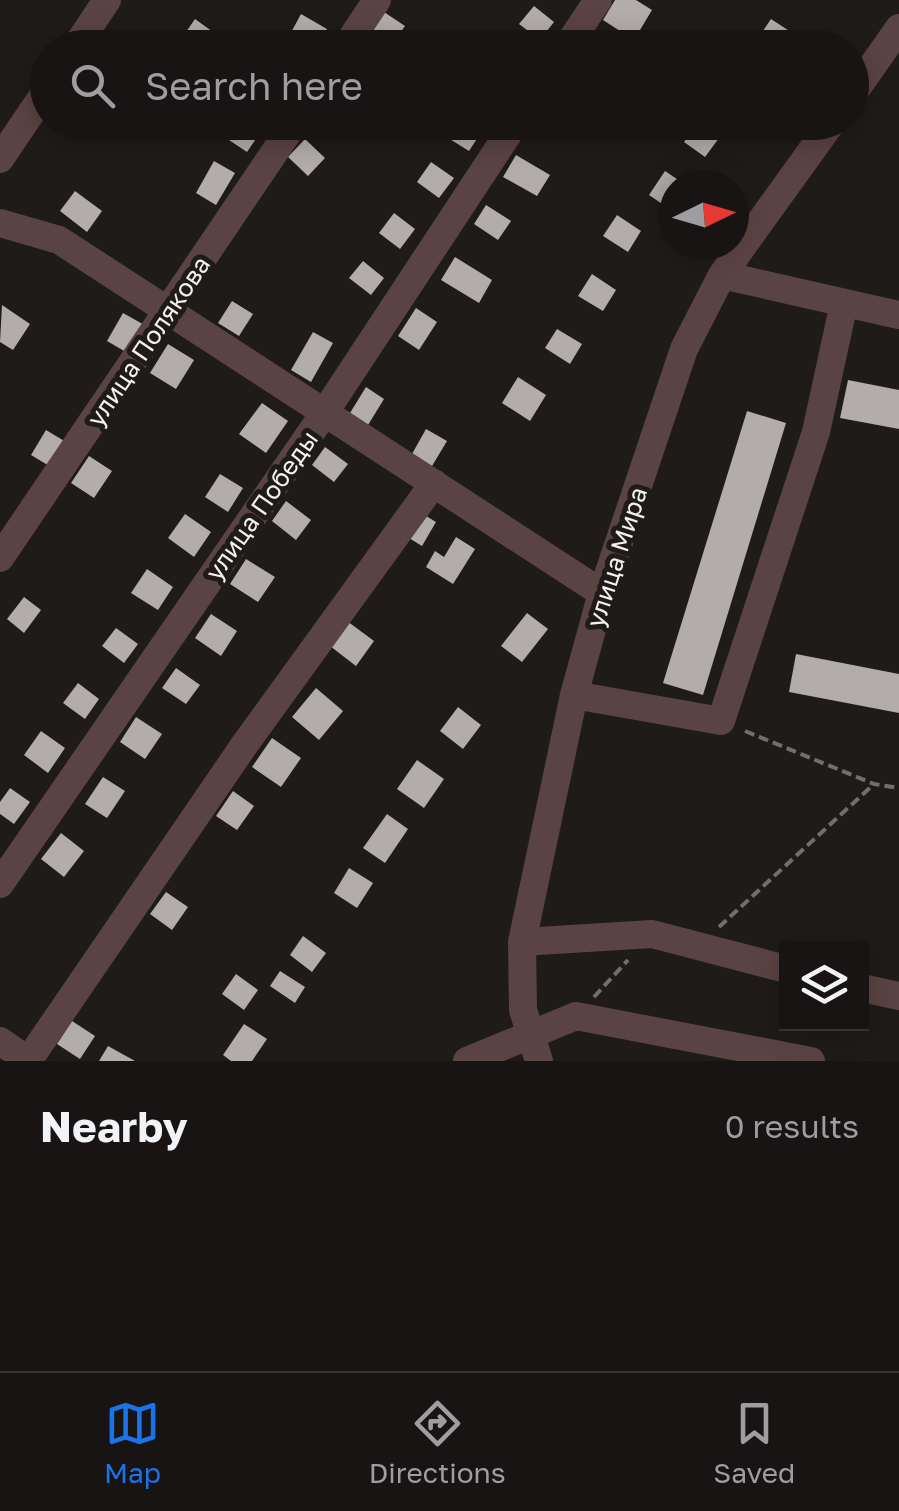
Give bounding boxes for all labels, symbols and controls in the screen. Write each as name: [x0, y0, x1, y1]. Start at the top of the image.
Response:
search box: [30, 30, 869, 140]
icon: search: [65, 58, 120, 113]
text: Search here: [145, 63, 363, 108]
north arrow: [659, 170, 749, 260]
street label: улица Полякова: [80, 250, 216, 432]
street label: улица Победы: [198, 424, 324, 586]
street label: улица Мира: [579, 483, 653, 631]
map controls: [779, 941, 869, 1031]
button: layers: [779, 941, 869, 1031]
text: Nearby: [40, 1101, 188, 1151]
text: 0 results: [725, 1107, 859, 1145]
tab: Map: [104, 1396, 161, 1489]
tab: Directions: [369, 1396, 506, 1489]
tab: Saved: [713, 1396, 795, 1489]

